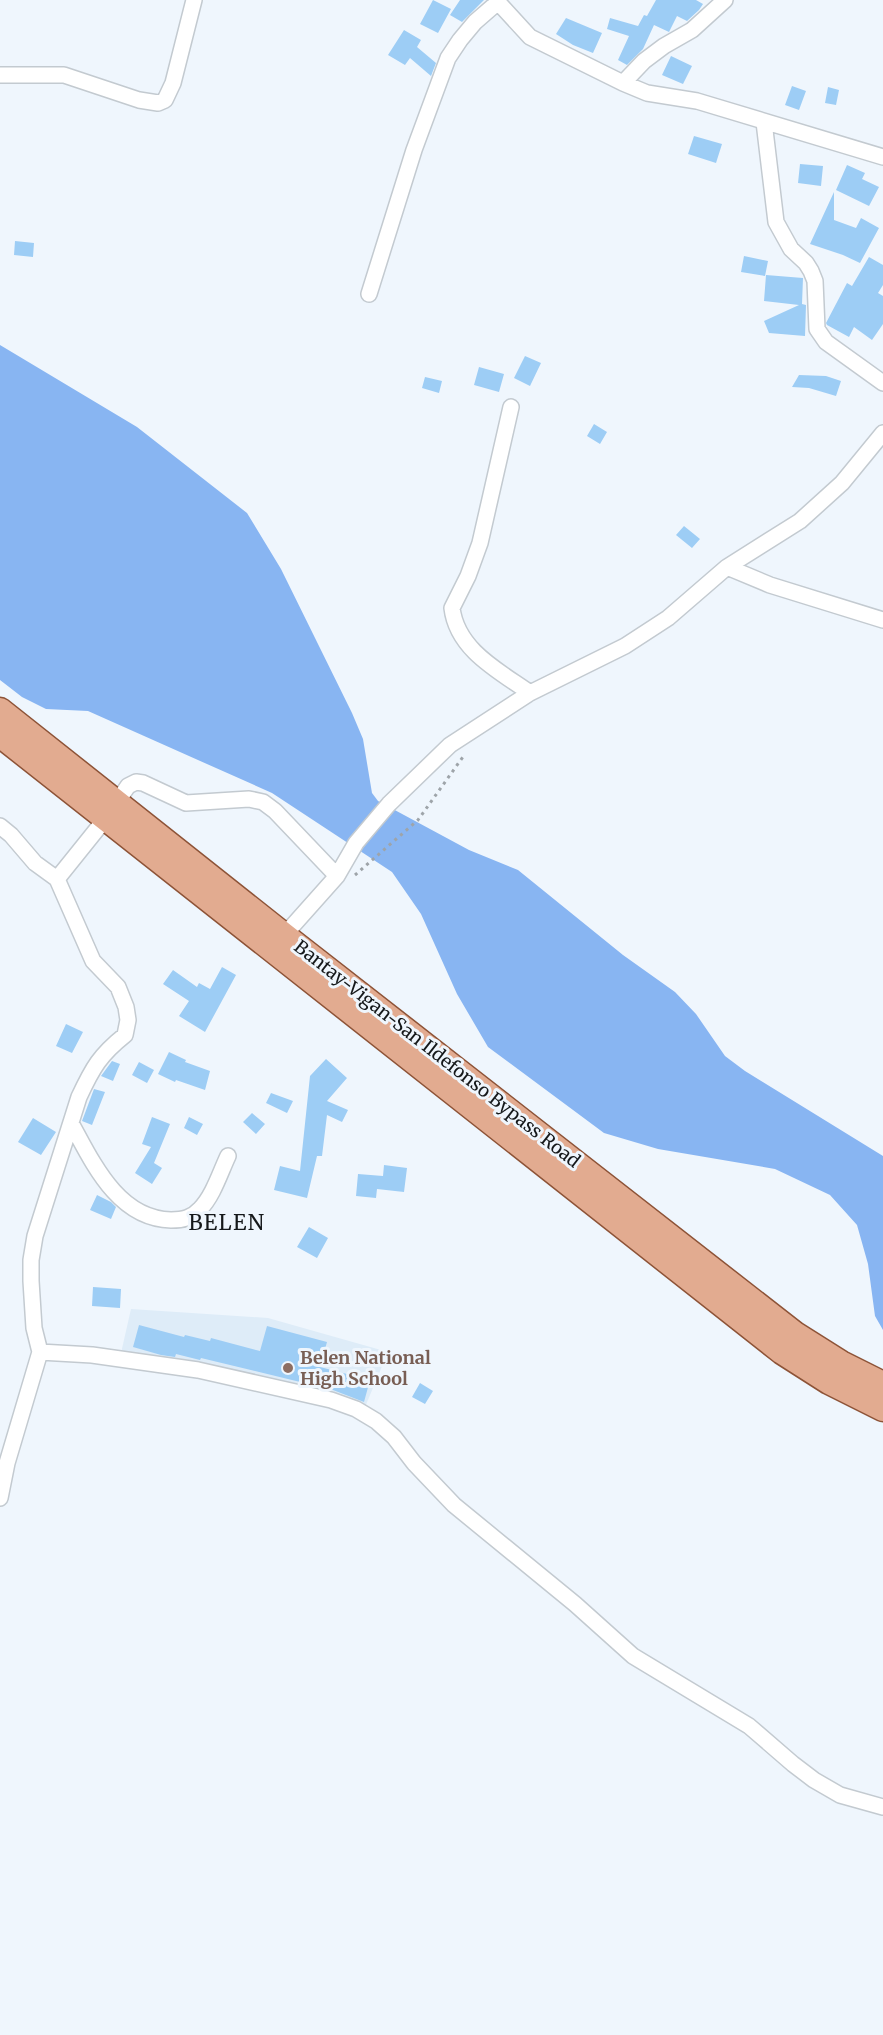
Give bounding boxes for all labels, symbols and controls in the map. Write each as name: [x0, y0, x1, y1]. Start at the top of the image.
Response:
street label: Bantay-Vigan-San Ildefonso Bypass Road: [290, 935, 585, 1173]
district label: BELEN: [188, 1209, 266, 1236]
place label: Belen National High School: [300, 1346, 431, 1390]
marker: Belen National High School: [281, 1361, 295, 1375]

